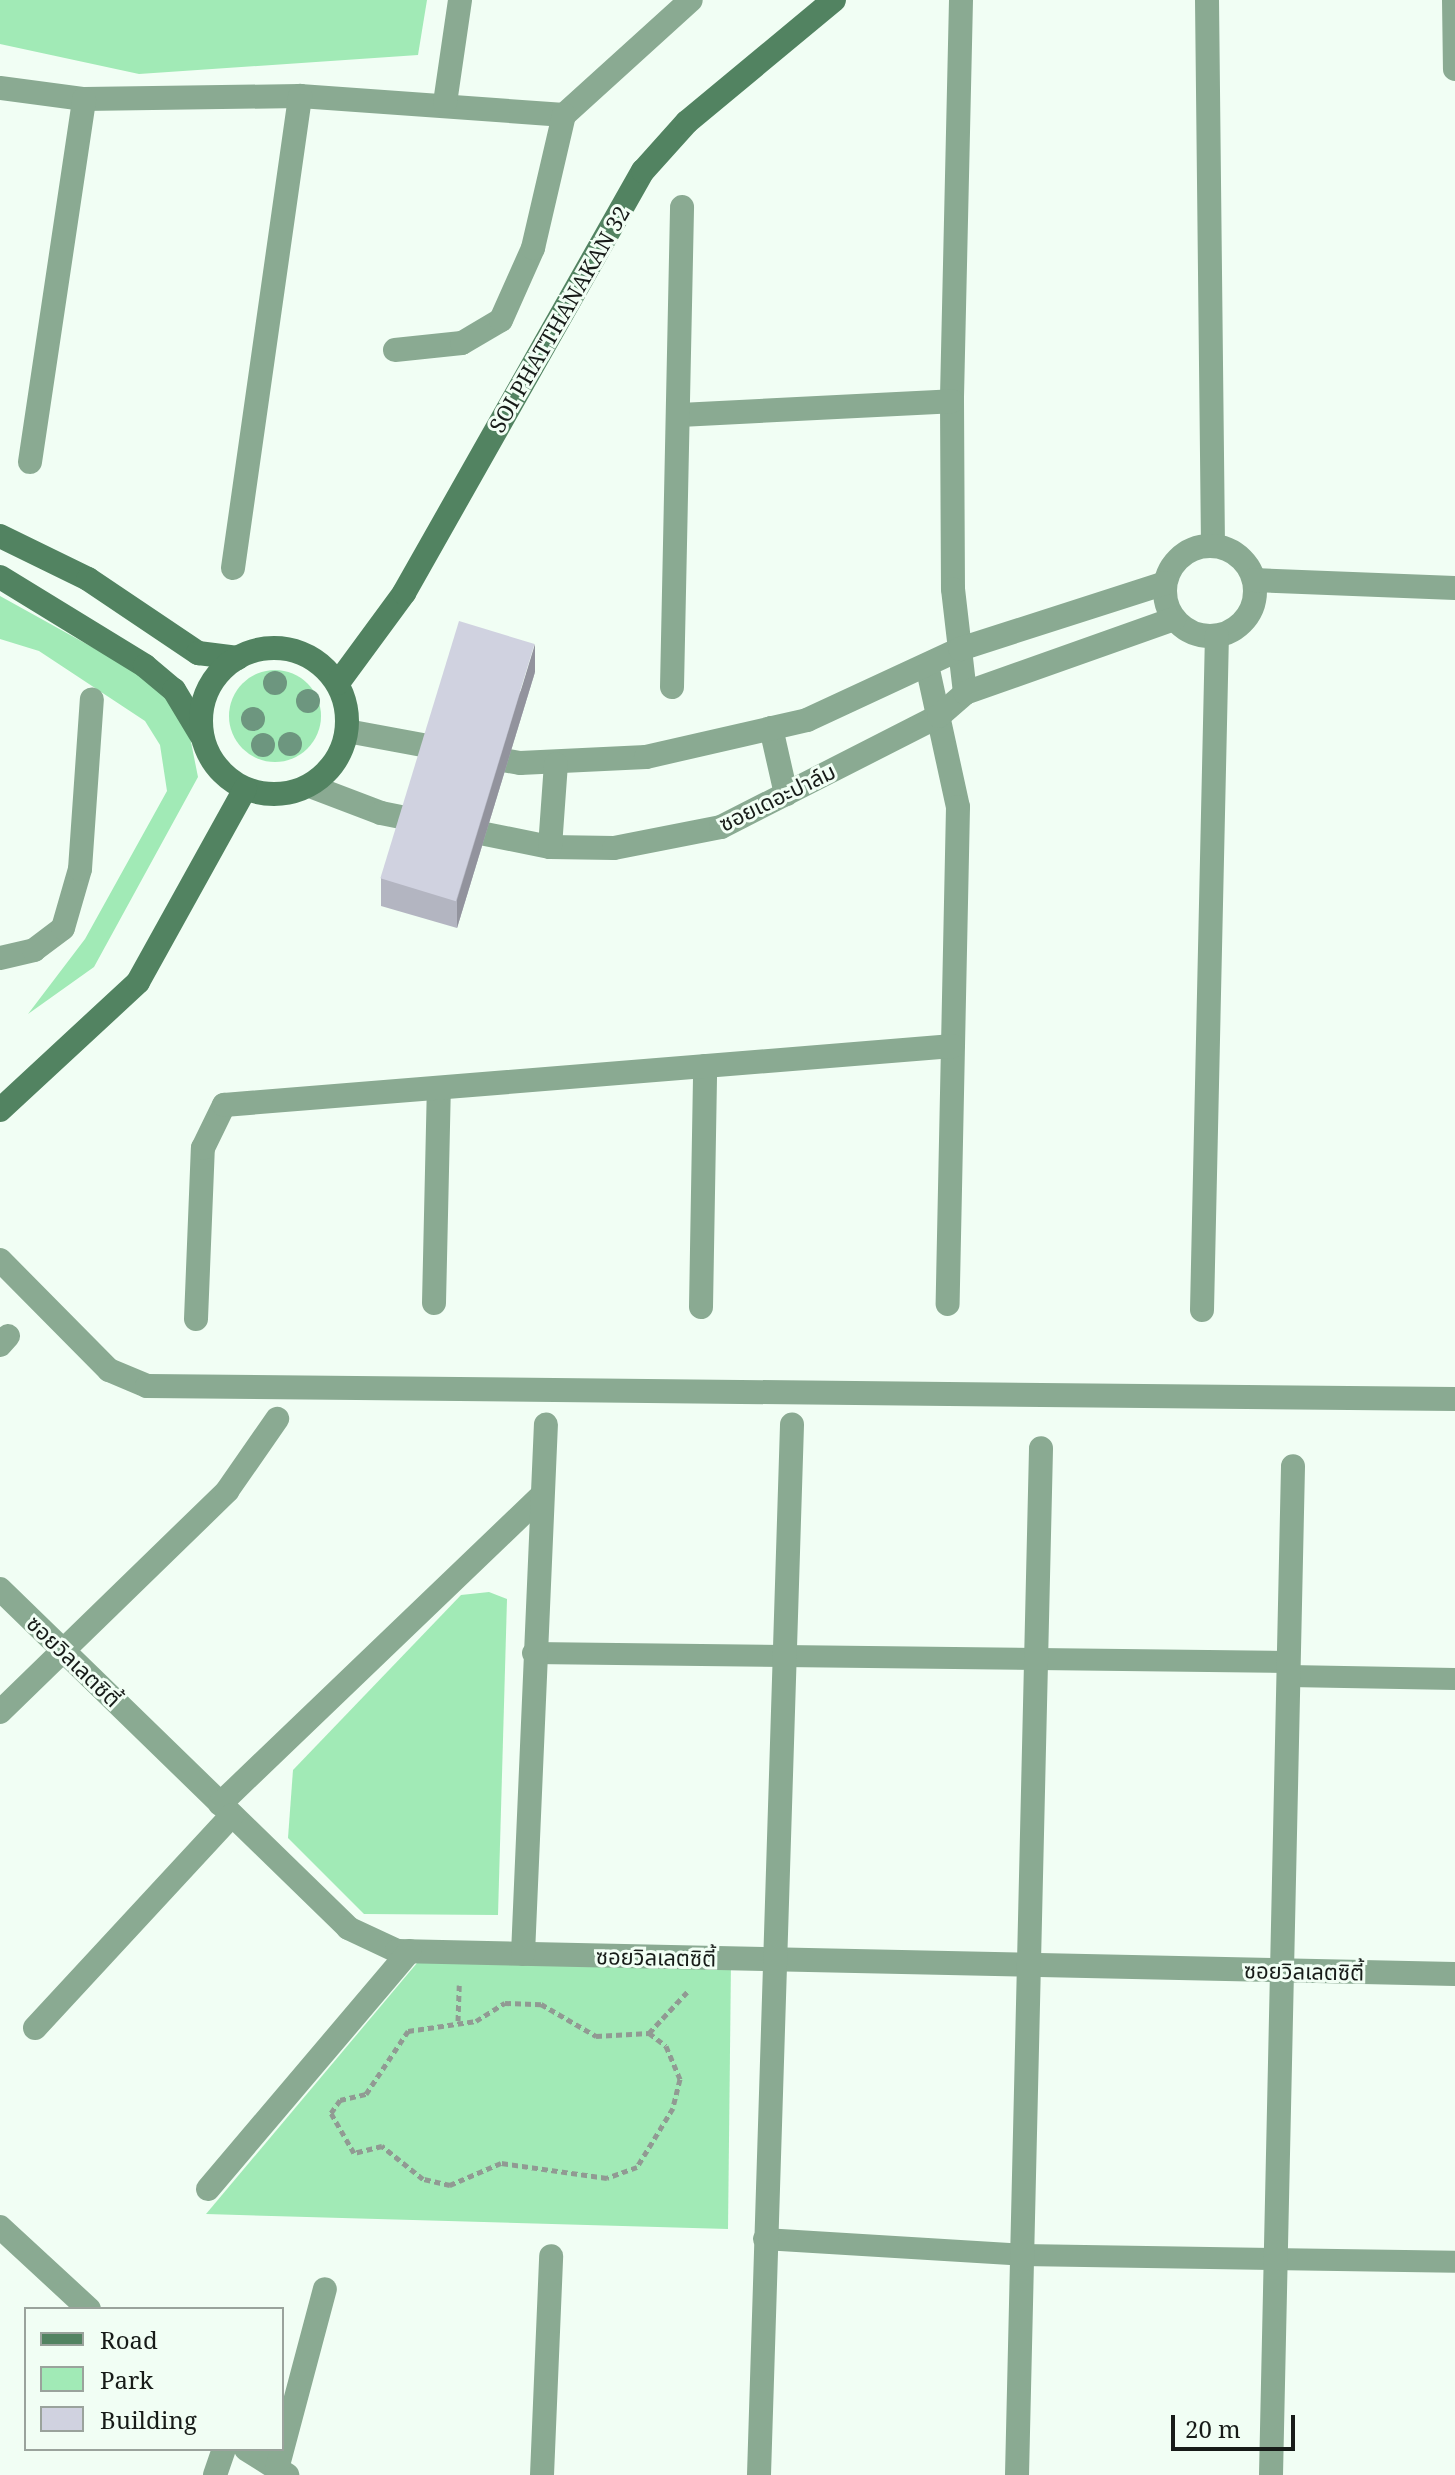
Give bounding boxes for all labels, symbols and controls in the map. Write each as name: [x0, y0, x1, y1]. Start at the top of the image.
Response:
street label: SOI PHATTHANAKAN 32: [483, 201, 635, 437]
street label: ซอยเดอะปาล์ม: [715, 757, 839, 837]
street label: ซอยวิลเลตซิตี้: [22, 1610, 126, 1712]
street label: ซอยวิลเลตซิตี้: [596, 1943, 716, 1971]
street label: ซอยวิลเลตซิตี้: [1244, 1957, 1364, 1985]
legend: [24, 2307, 284, 2451]
text: Road: [100, 2323, 158, 2356]
text: Park: [100, 2363, 153, 2396]
scale bar: [1175, 2399, 1299, 2449]
text: Building: [100, 2403, 197, 2436]
text: 20 m: [1185, 2412, 1241, 2445]

